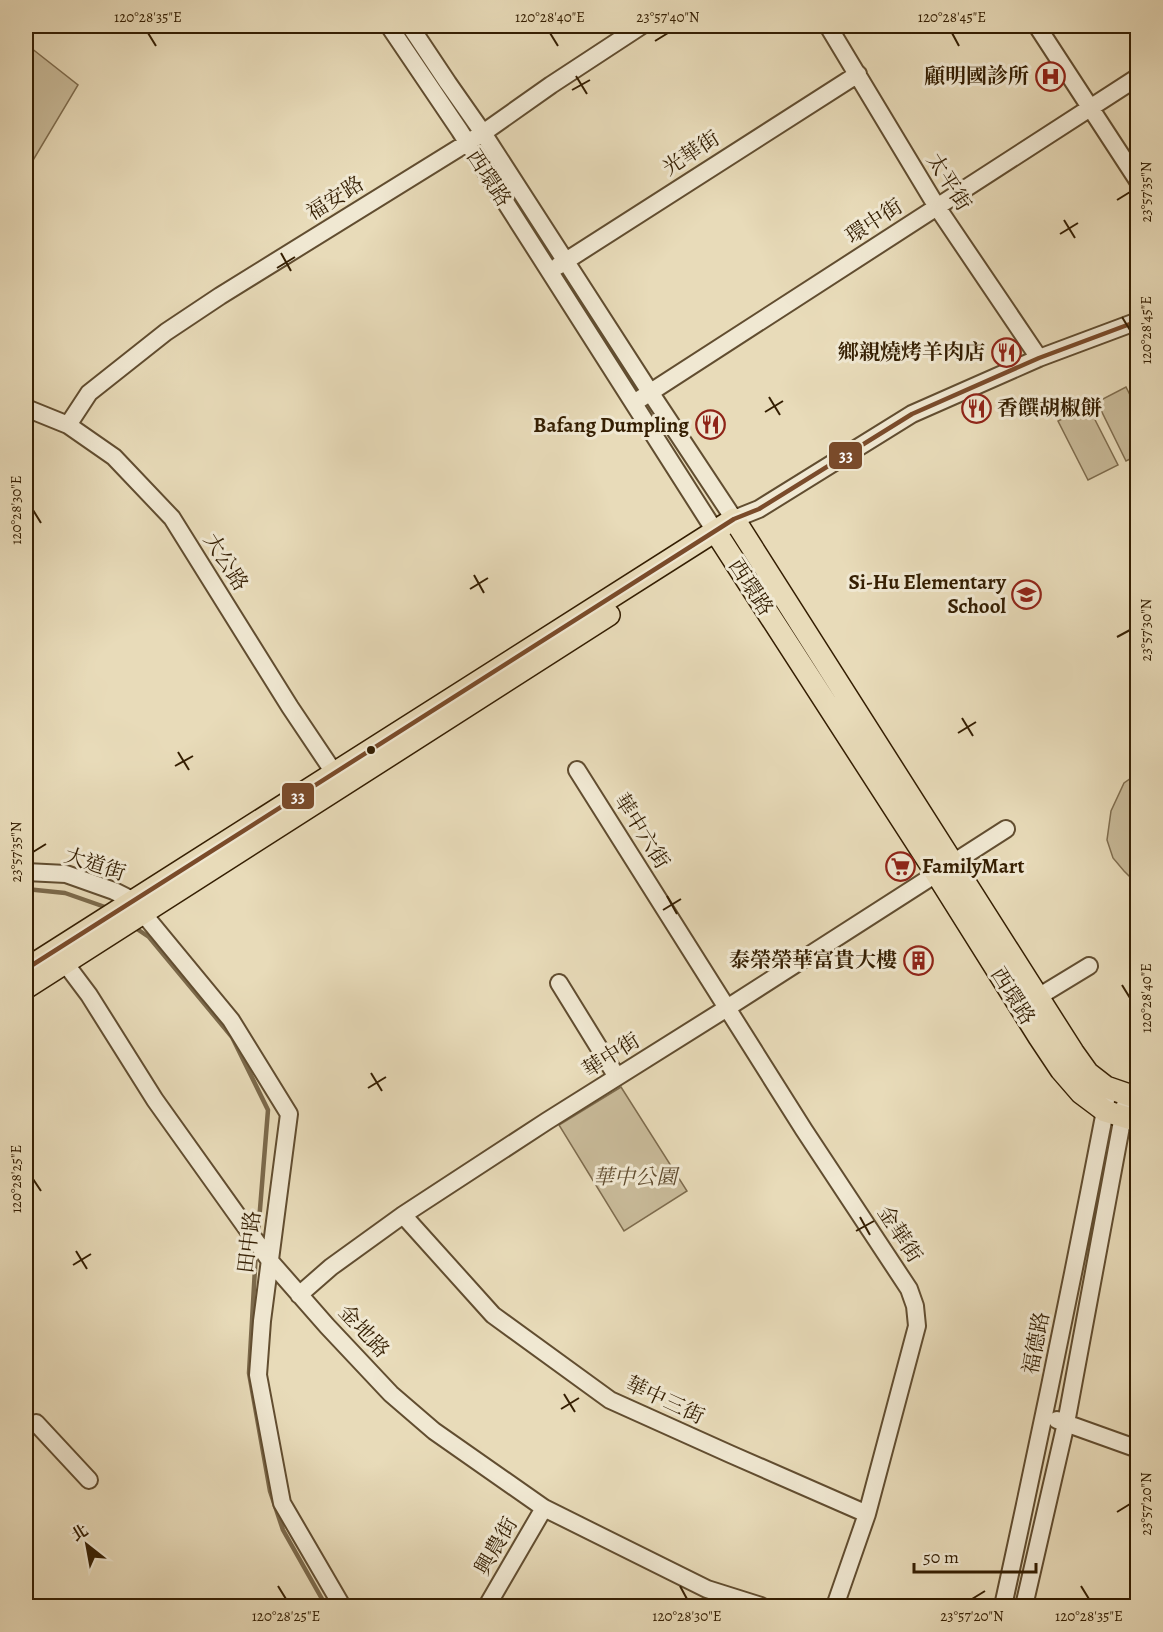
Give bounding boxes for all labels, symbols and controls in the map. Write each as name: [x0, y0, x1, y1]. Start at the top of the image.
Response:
text: 120°28'35"E: [114, 7, 182, 27]
text: 120°28'40"E: [515, 7, 585, 27]
text: 23°57'40"N: [636, 7, 700, 27]
text: 120°28'45"E: [918, 7, 986, 27]
hospital icon: 顧明國診所: [1034, 60, 1066, 92]
place label: 顧明國診所: [924, 62, 1029, 90]
street label: 光華街: [657, 124, 725, 182]
street label: 西環路: [460, 144, 518, 212]
street label: 太平街: [920, 148, 978, 216]
text: 23°57'35"N: [1136, 161, 1156, 223]
street label: 福安路: [301, 169, 369, 227]
street label: 環中街: [840, 192, 908, 250]
text: 120°28'45"E: [1136, 296, 1156, 364]
restaurant icon: 鄉親燒烤羊肉店: [990, 336, 1022, 368]
place label: 鄉親燒烤羊肉店: [838, 338, 985, 366]
restaurant icon: 香饌胡椒餅: [960, 392, 992, 424]
place label: 香饌胡椒餅: [997, 394, 1102, 422]
restaurant icon: Bafang Dumpling: [694, 409, 726, 441]
place label: Bafang Dumpling: [533, 411, 689, 439]
line badge: 33: [828, 441, 863, 470]
text: 33: [839, 445, 853, 467]
text: 120°28'30"E: [6, 475, 26, 545]
street label: 大公路: [197, 528, 255, 596]
street label: 西環路: [722, 553, 780, 621]
place label: Si-Hu Elementary School: [849, 568, 1007, 620]
school or university icon: Si-Hu Elementary School: [1011, 578, 1043, 610]
text: 23°57'30"N: [1136, 598, 1156, 661]
unlabelled marker: [365, 744, 377, 756]
line badge: 33: [281, 782, 315, 810]
text: 33: [291, 786, 305, 808]
street label: 華中六街: [608, 788, 676, 874]
text: 23°57'35"N: [6, 821, 26, 883]
street label: 大道街: [61, 841, 129, 887]
supermarket icon: FamilyMart: [885, 850, 917, 882]
place label: FamilyMart: [922, 852, 1024, 880]
building icon: 泰榮榮華富貴大樓: [902, 944, 934, 976]
place label: 泰榮榮華富貴大樓: [729, 946, 897, 974]
street label: 西環路: [984, 962, 1042, 1030]
text: 120°28'40"E: [1136, 963, 1156, 1033]
street label: 華中街: [577, 1026, 645, 1084]
text: 120°28'25"E: [6, 1145, 26, 1213]
park label: 華中公園: [593, 1163, 680, 1191]
street label: 金華街: [871, 1200, 929, 1268]
street label: 田中路: [231, 1209, 267, 1275]
street label: 金地路: [332, 1298, 396, 1364]
street label: 福德路: [1016, 1309, 1056, 1377]
street label: 華中三街: [621, 1370, 709, 1430]
text: 23°57'20"N: [1136, 1472, 1156, 1536]
street label: 興農街: [468, 1512, 524, 1580]
north arrow: [57, 1515, 117, 1575]
text: 北: [67, 1519, 92, 1547]
scale bar: [914, 1536, 1036, 1574]
text: 50 m: [923, 1545, 959, 1569]
text: 120°28'25"E: [252, 1606, 320, 1626]
text: 120°28'30"E: [652, 1606, 722, 1626]
text: 23°57'20"N: [940, 1606, 1004, 1626]
text: 120°28'35"E: [1055, 1606, 1123, 1626]

